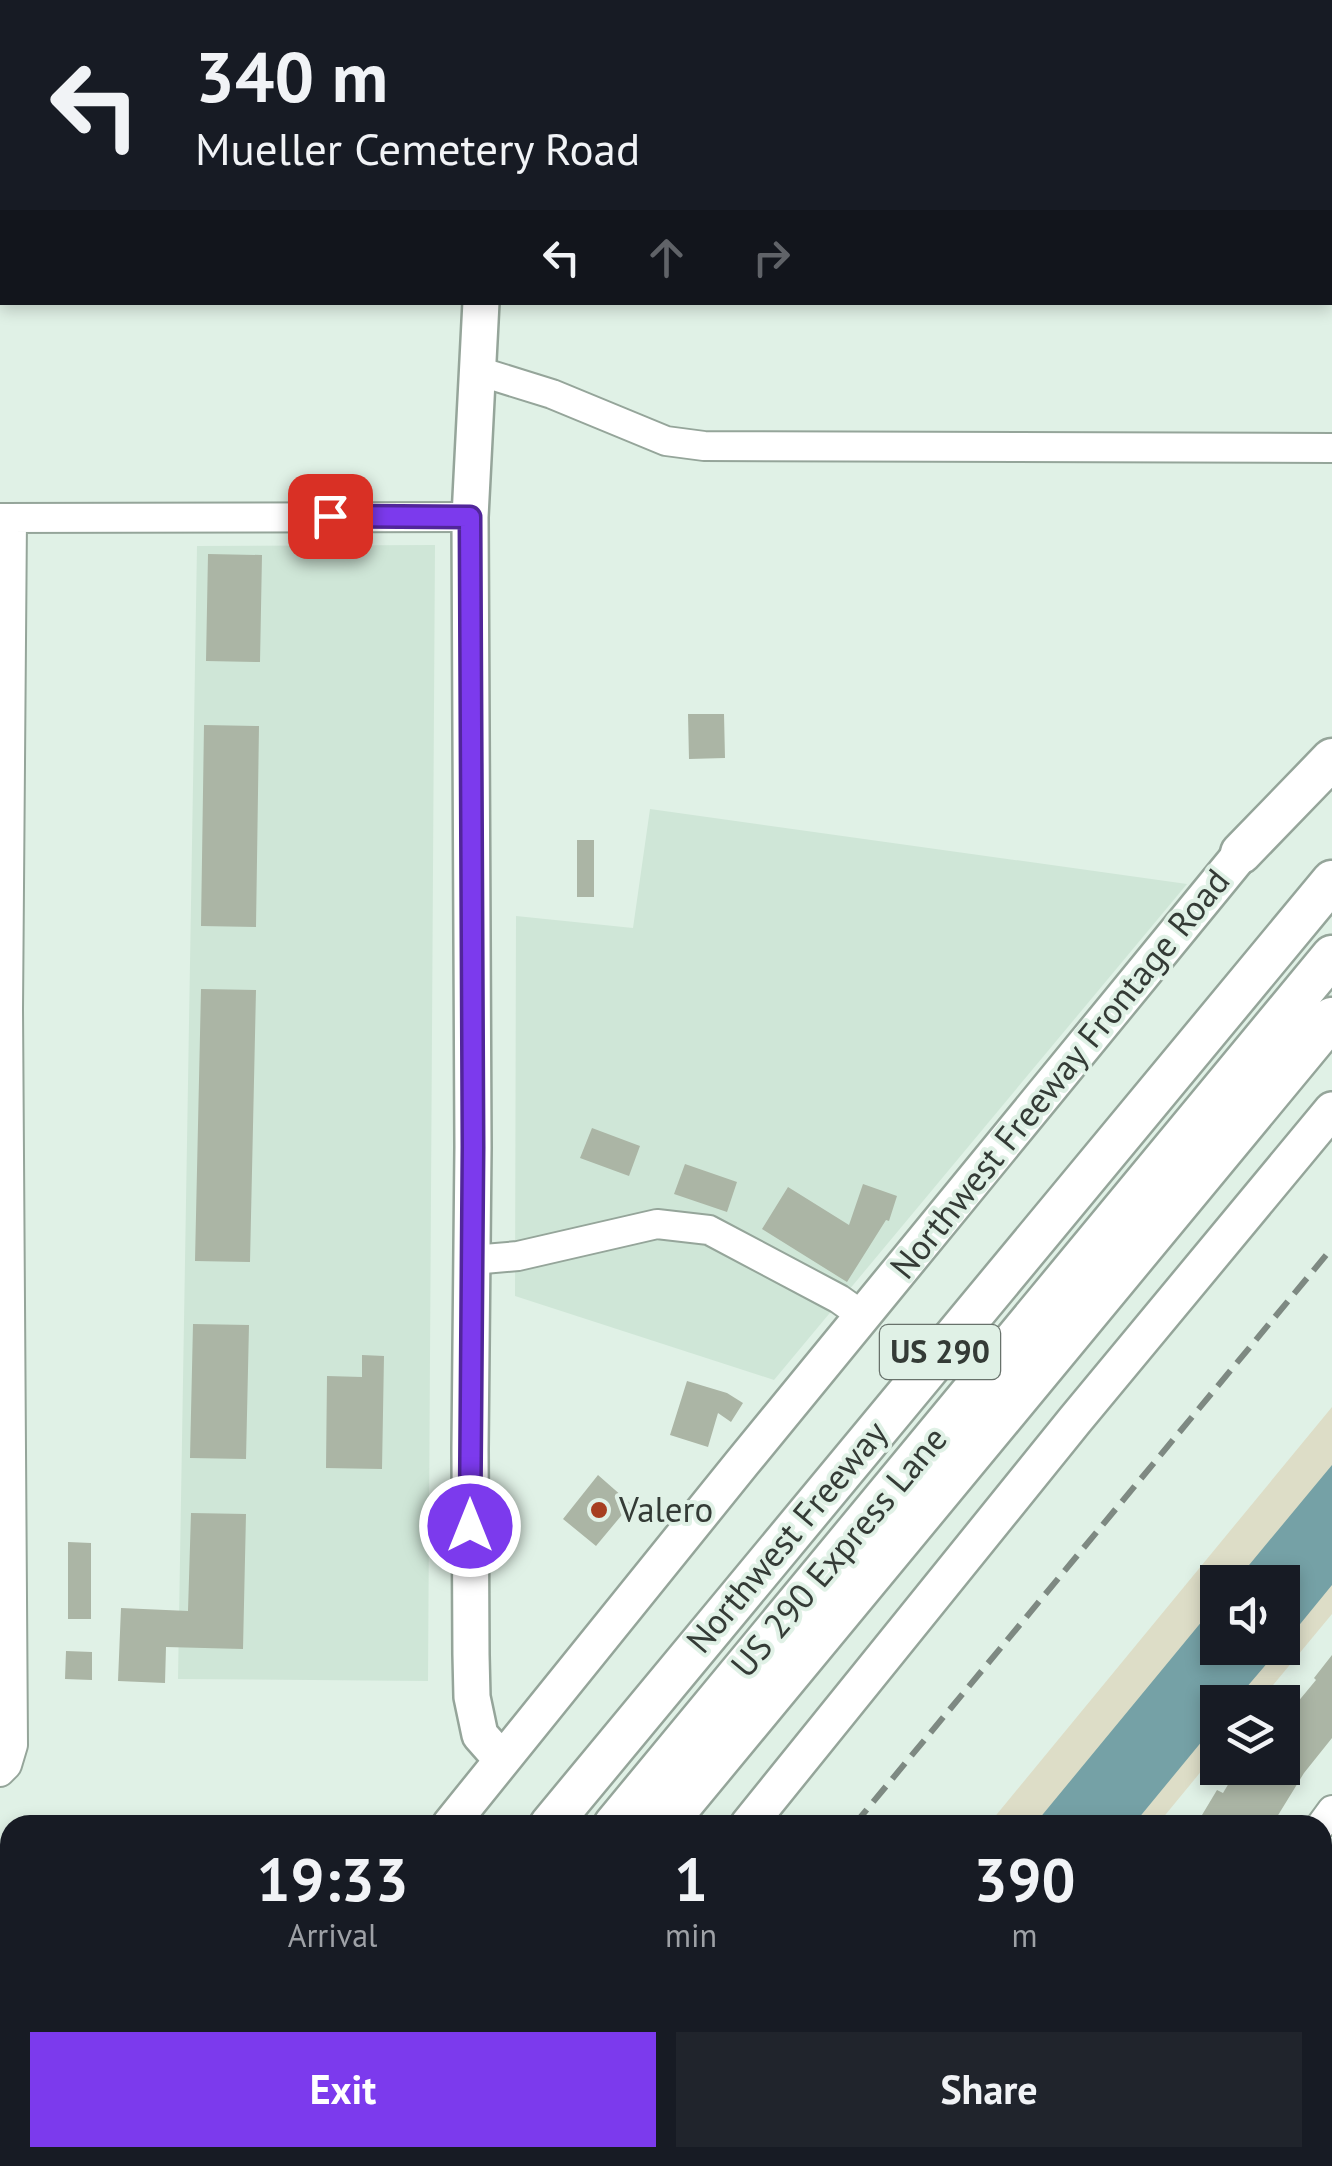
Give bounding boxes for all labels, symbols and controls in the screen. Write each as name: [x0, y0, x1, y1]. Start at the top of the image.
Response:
text: 340 m: [195, 31, 388, 121]
icon: left: [30, 40, 160, 170]
text: Mueller Cemetery Road: [195, 119, 640, 177]
icon: left: [534, 230, 589, 285]
icon: ahead: [639, 230, 694, 285]
icon: right: [744, 230, 799, 285]
pin: [288, 474, 373, 559]
icon: arrive: [303, 489, 358, 544]
street label: Northwest Freeway Frontage Road: [879, 859, 1239, 1288]
road number: US 290: [880, 1325, 1000, 1379]
street label: Northwest Freeway: [676, 1411, 897, 1662]
street label: US 290 Express Lane: [720, 1417, 957, 1686]
position arrow: [418, 1474, 522, 1578]
place label: Valero: [618, 1486, 713, 1532]
marker: Valero: [588, 1499, 610, 1521]
map controls: [1200, 1565, 1300, 1785]
button: sound: [1200, 1565, 1300, 1665]
button: layers: [1200, 1685, 1300, 1785]
text: 19:33: [256, 1840, 409, 1918]
text: 1: [674, 1840, 708, 1918]
text: 390: [974, 1840, 1076, 1918]
text: Arrival: [288, 1914, 377, 1956]
text: min: [665, 1914, 717, 1956]
text: m: [1012, 1914, 1038, 1956]
button: Exit: [30, 2032, 656, 2147]
button: Share: [676, 2032, 1302, 2147]

